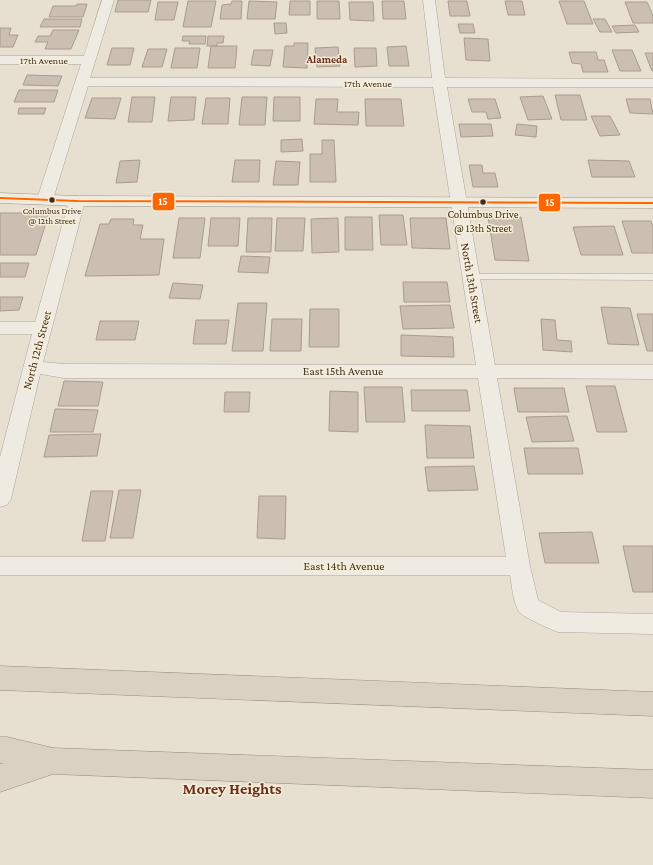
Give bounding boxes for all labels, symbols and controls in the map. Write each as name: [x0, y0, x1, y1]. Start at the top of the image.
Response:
district label: Alameda: [306, 53, 348, 65]
street label: 17th Avenue: [20, 55, 69, 66]
street label: 17th Avenue: [344, 78, 393, 89]
line badge: 15: [152, 192, 175, 211]
line badge: 15: [538, 193, 561, 212]
marker: Columbus Drive @ 12th Street: [47, 195, 57, 205]
text: 15: [158, 195, 168, 207]
text: 15: [545, 196, 555, 208]
marker: Columbus Drive @ 13th Street: [478, 197, 488, 207]
place label: Columbus Drive @ 12th Street: [23, 206, 81, 226]
place label: Columbus Drive @ 13th Street: [447, 208, 519, 235]
street label: North 13th Street: [458, 242, 486, 325]
street label: North 12th Street: [20, 308, 55, 391]
street label: East 15th Avenue: [303, 364, 383, 378]
street label: East 14th Avenue: [303, 559, 385, 573]
district label: Morey Heights: [183, 780, 282, 797]

